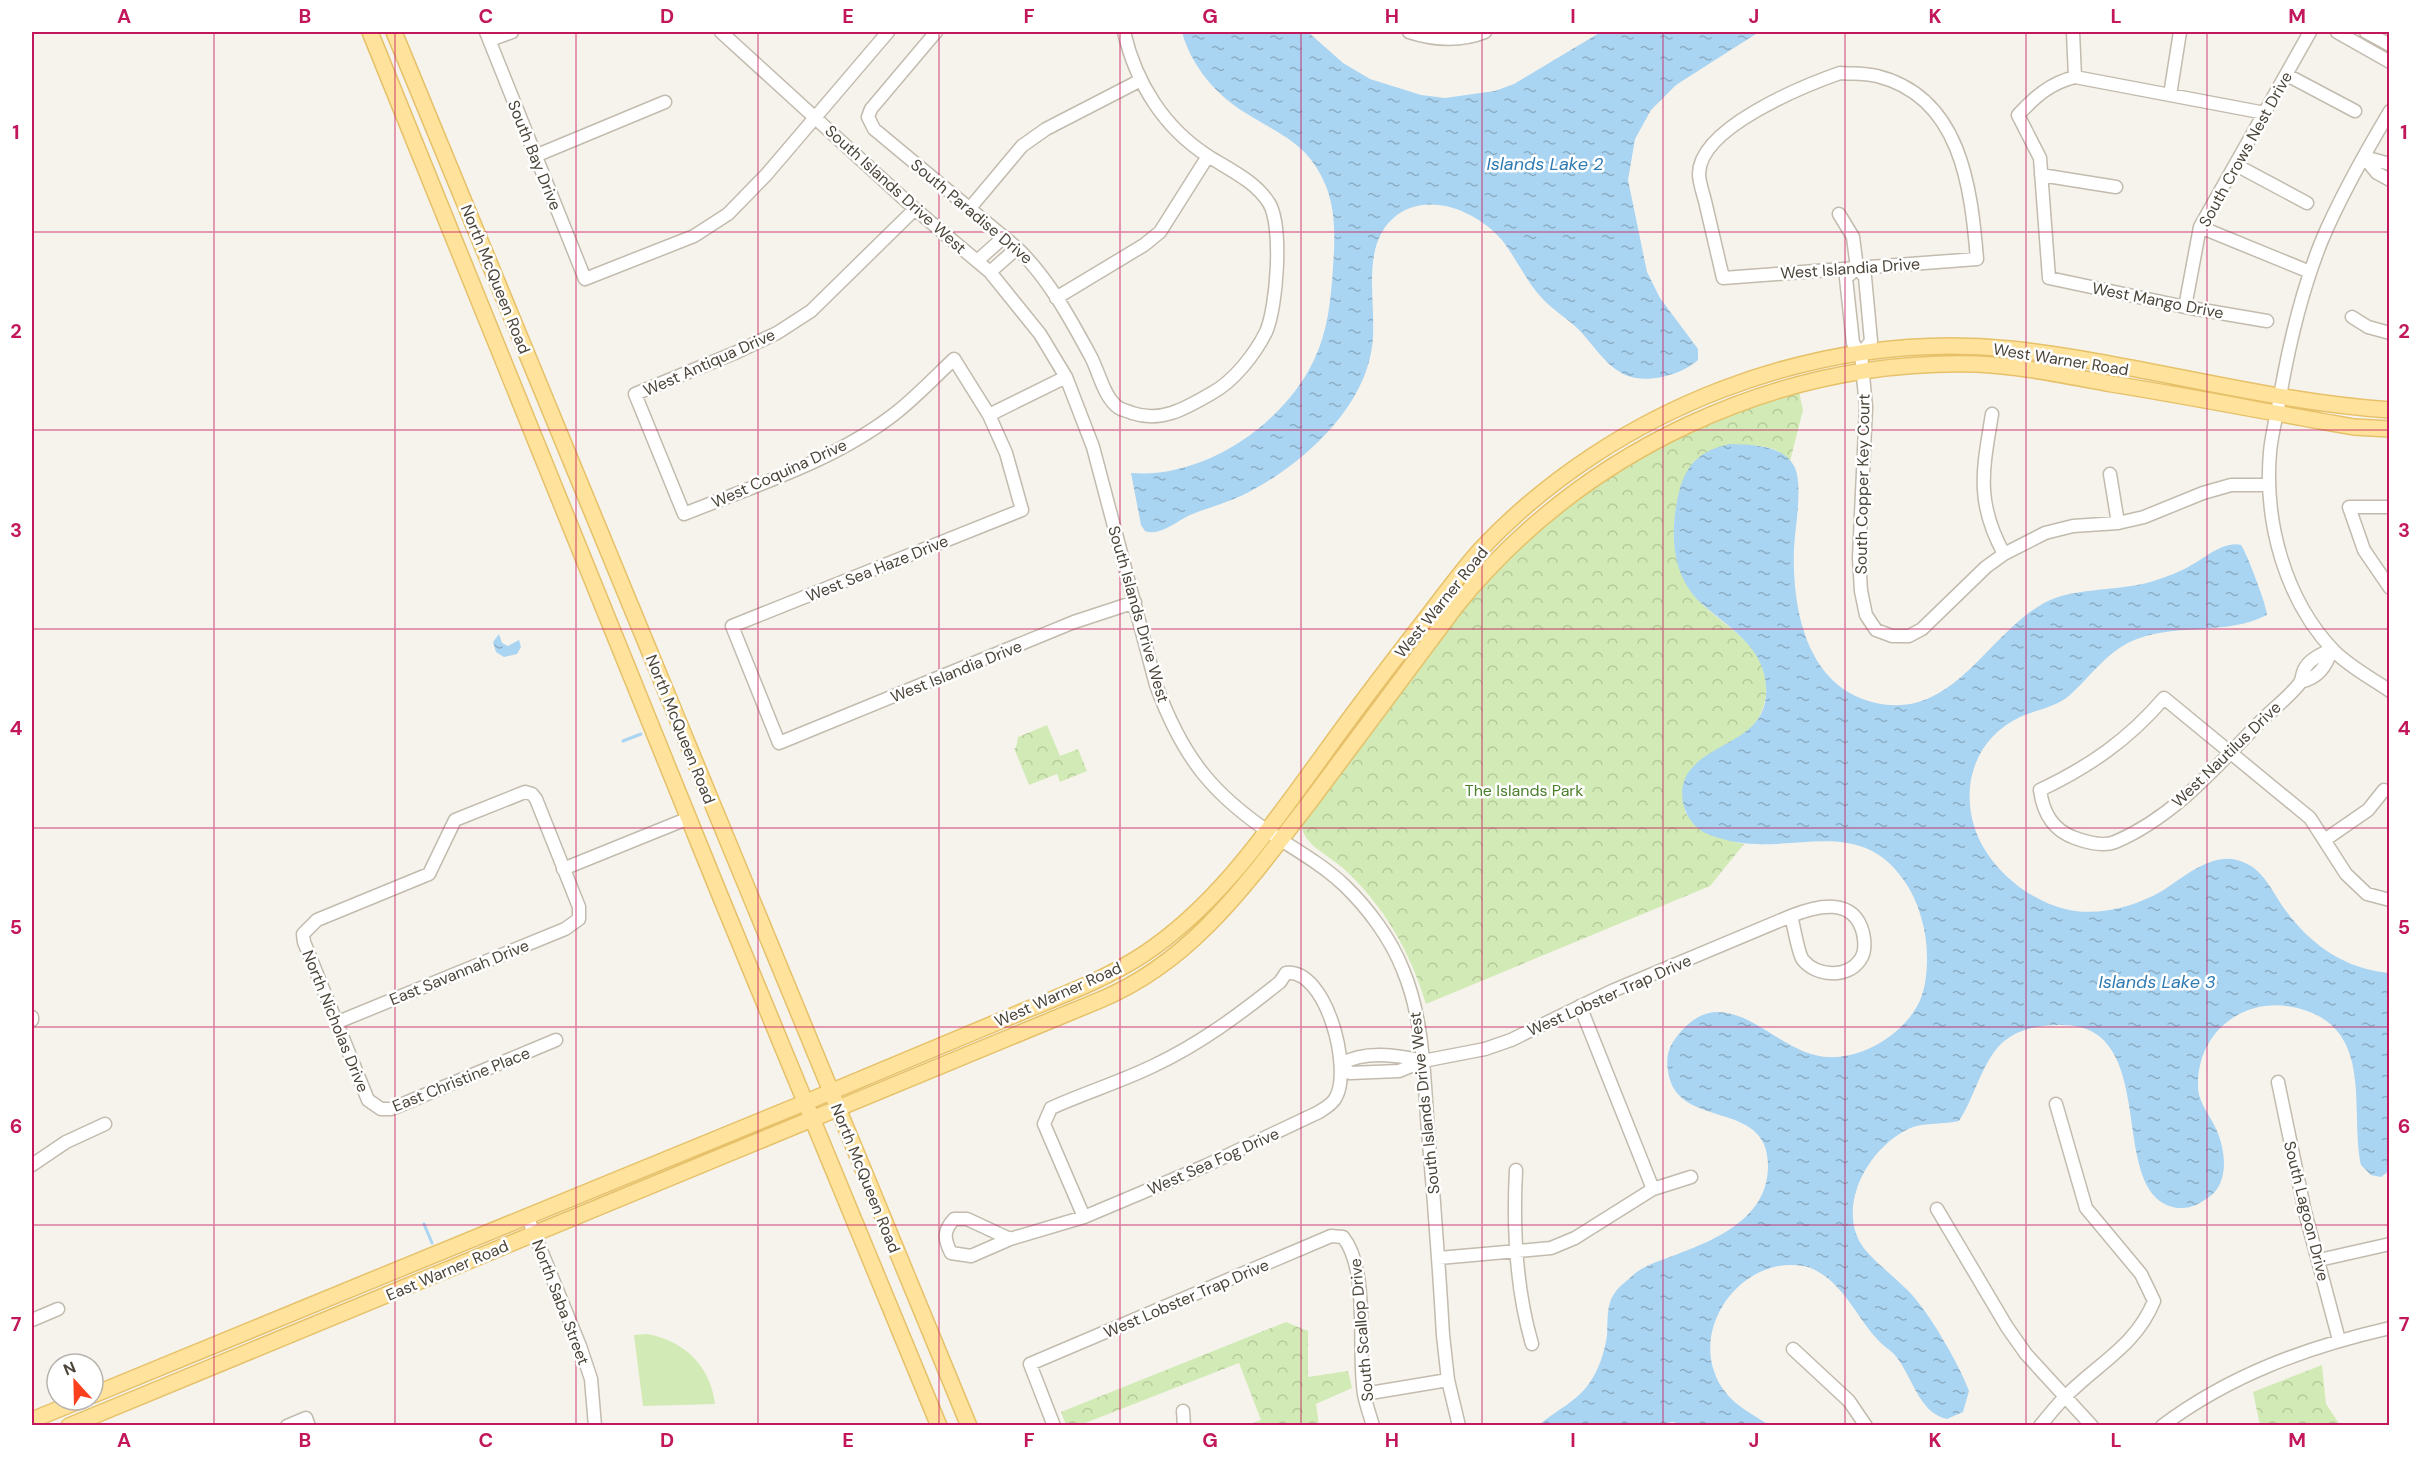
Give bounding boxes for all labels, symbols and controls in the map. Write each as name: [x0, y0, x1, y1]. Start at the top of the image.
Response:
text: A: [117, 3, 131, 29]
text: B: [299, 3, 311, 29]
text: C: [479, 3, 493, 29]
text: D: [660, 3, 674, 29]
text: E: [842, 3, 854, 29]
text: F: [1023, 3, 1035, 29]
text: G: [1202, 3, 1218, 29]
text: H: [1385, 3, 1399, 29]
text: I: [1570, 3, 1576, 29]
text: J: [1749, 3, 1759, 29]
text: K: [1928, 3, 1942, 29]
text: L: [2110, 3, 2122, 29]
text: M: [2288, 3, 2306, 29]
street label: South Crows Nest Drive: [2194, 68, 2297, 231]
street label: South Bay Drive: [503, 97, 566, 213]
text: 1: [12, 119, 20, 145]
text: 1: [2400, 119, 2408, 145]
street label: South Islands Drive West: [821, 120, 971, 258]
water label: Islands Lake 2: [1486, 152, 1604, 176]
street label: South Paradise Drive: [906, 154, 1037, 269]
street label: North McQueen Road: [456, 201, 535, 357]
street label: West Islandia Drive: [1780, 253, 1921, 284]
street label: West Mango Drive: [2090, 277, 2225, 324]
text: 2: [10, 318, 22, 344]
text: 2: [2398, 318, 2410, 344]
street label: West Antiqua Drive: [640, 324, 778, 401]
street label: West Warner Road: [1992, 338, 2130, 381]
street label: South Copper Key Court: [1850, 393, 1875, 575]
street label: West Coquina Drive: [708, 434, 850, 513]
text: 3: [10, 517, 22, 543]
text: 3: [2398, 517, 2410, 543]
street label: South Islands Drive West: [1103, 523, 1174, 705]
street label: West Sea Haze Drive: [803, 530, 951, 607]
street label: West Warner Road: [1390, 542, 1493, 662]
street label: West Islandia Drive: [887, 636, 1025, 707]
street label: North McQueen Road: [641, 651, 720, 807]
street label: West Nautilus Drive: [2167, 697, 2285, 812]
text: 4: [10, 715, 23, 741]
text: 4: [2398, 715, 2411, 741]
park label: The Islands Park: [1465, 780, 1583, 801]
text: 5: [10, 914, 22, 940]
text: 5: [2398, 914, 2410, 940]
street label: East Savannah Drive: [386, 935, 532, 1010]
street label: North Nicholas Drive: [297, 947, 374, 1095]
street label: West Lobster Trap Drive: [1524, 950, 1695, 1041]
street label: West Warner Road: [991, 957, 1125, 1032]
water label: Islands Lake 3: [2098, 970, 2216, 994]
street label: South Islands Drive West: [1404, 1011, 1445, 1195]
street label: East Christine Place: [389, 1042, 533, 1117]
street label: North McQueen Road: [826, 1100, 905, 1256]
text: 6: [10, 1113, 22, 1139]
text: 6: [2398, 1113, 2410, 1139]
street label: West Sea Fog Drive: [1144, 1123, 1282, 1200]
street label: South Lagoon Drive: [2279, 1139, 2334, 1283]
street label: East Warner Road: [383, 1235, 512, 1306]
street label: North Saba Street: [527, 1237, 594, 1368]
street label: West Lobster Trap Drive: [1100, 1254, 1272, 1343]
street label: South Scallop Drive: [1345, 1258, 1378, 1402]
text: 7: [11, 1311, 22, 1337]
text: 7: [2399, 1311, 2410, 1337]
north arrow: [45, 1352, 105, 1412]
text: N: [60, 1357, 79, 1380]
text: A: [117, 1427, 131, 1453]
text: B: [299, 1427, 311, 1453]
text: C: [479, 1427, 493, 1453]
text: D: [660, 1427, 674, 1453]
text: E: [842, 1427, 854, 1453]
text: F: [1023, 1427, 1035, 1453]
text: G: [1202, 1427, 1218, 1453]
text: H: [1385, 1427, 1399, 1453]
text: I: [1570, 1427, 1576, 1453]
text: J: [1749, 1427, 1759, 1453]
text: K: [1928, 1427, 1942, 1453]
text: L: [2110, 1427, 2122, 1453]
text: M: [2288, 1427, 2306, 1453]

